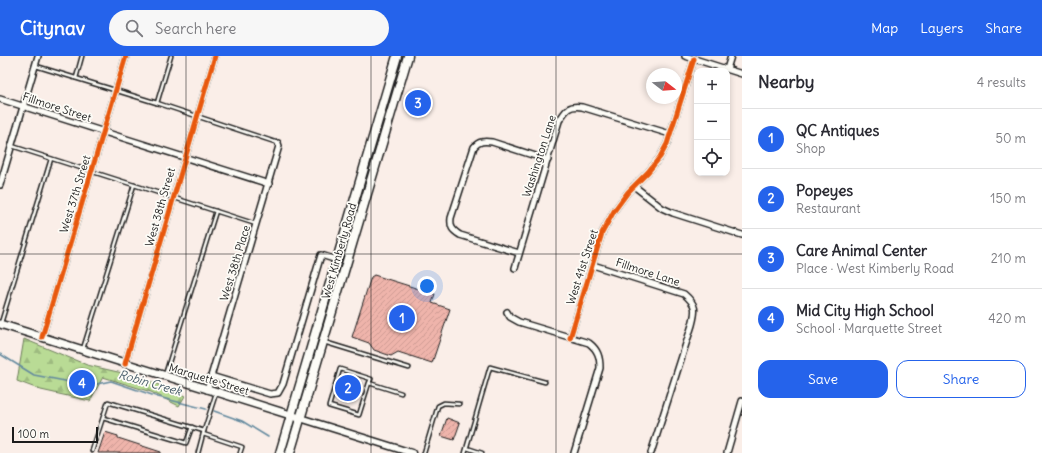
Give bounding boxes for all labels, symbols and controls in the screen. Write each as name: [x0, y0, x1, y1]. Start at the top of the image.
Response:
search box: [109, 10, 389, 46]
text: Citynav: [20, 16, 85, 40]
icon: search: [123, 17, 145, 39]
text: Search here: [155, 19, 236, 38]
text: Map: [871, 19, 898, 37]
text: Layers: [920, 19, 963, 37]
text: Share: [985, 19, 1022, 37]
north arrow: [646, 68, 682, 104]
map controls: [694, 68, 730, 176]
button: +: [694, 68, 730, 104]
text: Nearby: [758, 71, 814, 93]
text: 4 results: [977, 74, 1026, 91]
pin: 3: [405, 88, 431, 118]
street label: Fillmore Street: [21, 89, 93, 125]
button: −: [694, 104, 730, 140]
street label: Washington Lane: [519, 113, 559, 199]
text: QC Antiques: [796, 121, 879, 140]
text: 1: [768, 130, 774, 147]
text: 50 m: [995, 130, 1026, 147]
button: locate: [694, 140, 730, 176]
text: Shop: [796, 140, 825, 157]
street label: West 37th Street: [57, 153, 94, 235]
street label: West 38th Street: [142, 166, 178, 248]
text: Popeyes: [796, 181, 853, 200]
text: 2: [767, 190, 775, 207]
text: 150 m: [990, 190, 1026, 207]
text: Restaurant: [796, 200, 861, 217]
street label: West Kimberly Road: [319, 201, 360, 301]
street label: West 38th Place: [217, 223, 253, 303]
street label: West 41st Street: [563, 227, 601, 306]
text: Care Animal Center: [796, 241, 927, 260]
text: 3: [767, 250, 775, 267]
text: 210 m: [991, 250, 1026, 267]
street label: Fillmore Lane: [614, 255, 682, 289]
text: Place · West Kimberly Road: [796, 260, 954, 277]
your location: [417, 276, 437, 296]
text: Mid City High School: [796, 301, 934, 320]
pin: 1: [389, 303, 415, 333]
text: 4: [767, 310, 775, 327]
text: 420 m: [988, 310, 1026, 327]
text: School · Marquette Street: [796, 320, 942, 337]
street label: Marquette Street: [167, 360, 251, 398]
button: Save: [758, 360, 888, 398]
button: Share: [896, 360, 1026, 398]
water label: Robin Creek: [117, 366, 184, 399]
pin: 4: [69, 368, 95, 398]
pin: 2: [335, 373, 361, 403]
scale bar: [12, 425, 98, 444]
text: 100 m: [18, 427, 49, 441]

